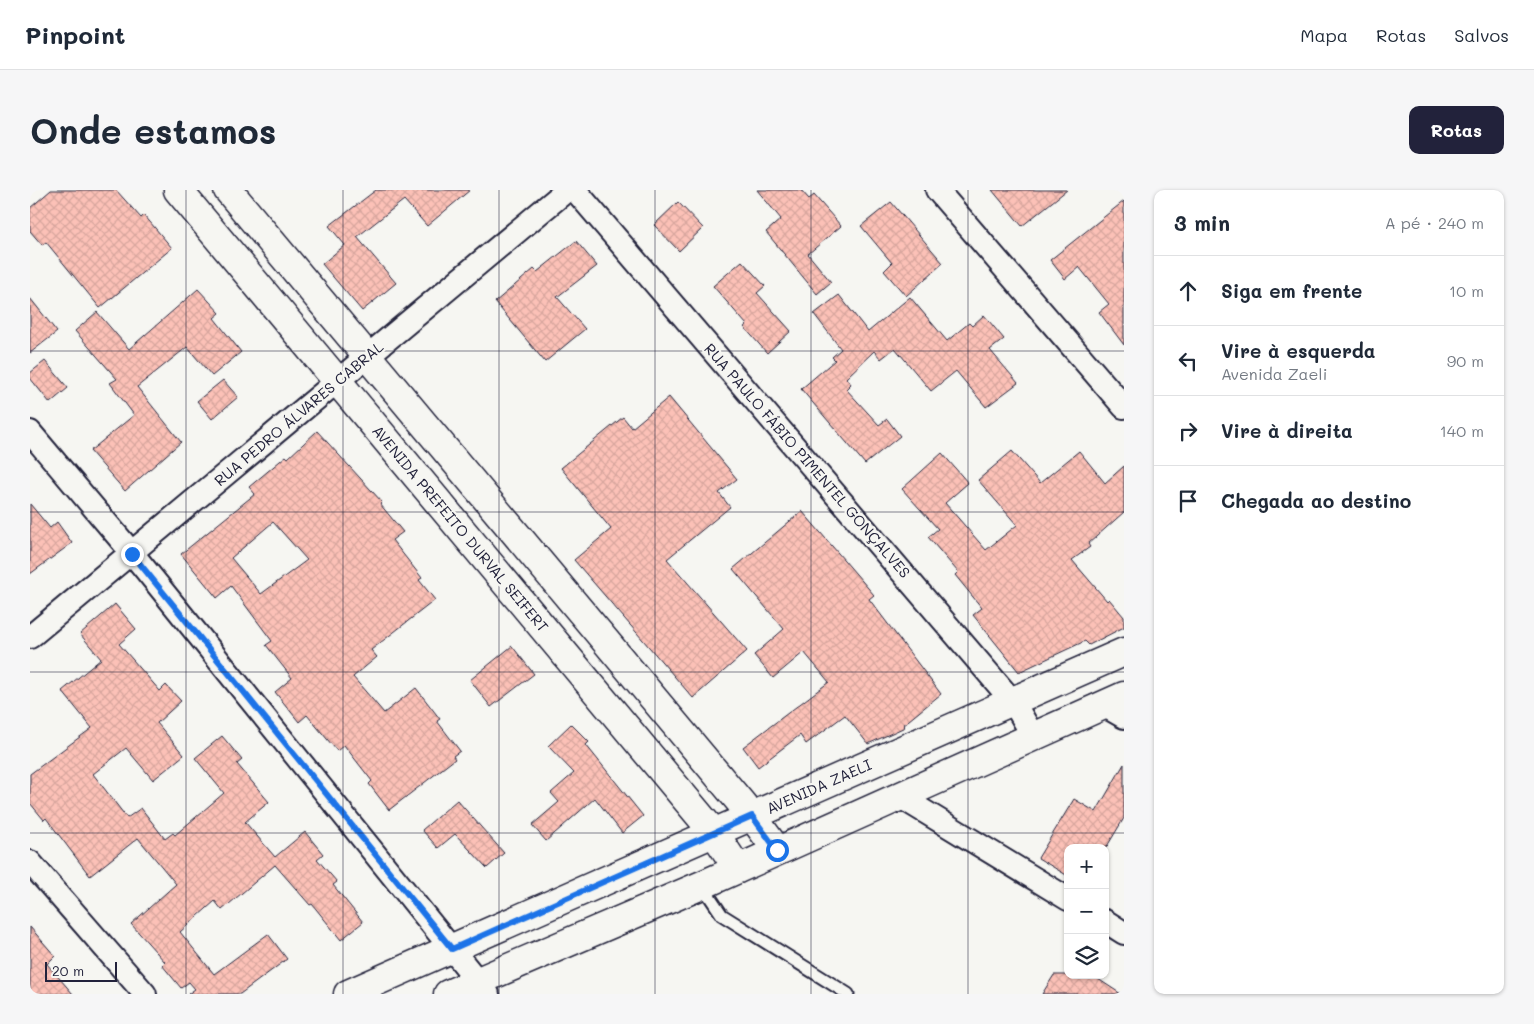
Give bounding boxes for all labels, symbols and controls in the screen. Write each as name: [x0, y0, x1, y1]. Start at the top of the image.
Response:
text: Pinpoint: [25, 19, 126, 50]
text: Mapa: [1300, 23, 1348, 47]
text: Rotas: [1376, 23, 1426, 47]
text: Salvos: [1454, 23, 1509, 47]
button: Rotas: [1409, 106, 1504, 154]
text: Onde estamos: [30, 107, 276, 153]
text: 3 min: [1174, 209, 1230, 236]
text: A pé · 240 m: [1385, 212, 1484, 233]
icon: ahead: [1174, 277, 1202, 305]
text: Siga em frente: [1221, 278, 1362, 303]
text: 10 m: [1449, 280, 1484, 301]
street label: RUA PEDRO ÁLVARES CABRAL: [210, 336, 387, 490]
text: Vire à esquerda: [1221, 338, 1376, 363]
street label: RUA PAULO FÁBIO PIMENTEL GONÇALVES: [700, 339, 915, 582]
icon: left: [1174, 347, 1202, 375]
text: 90 m: [1447, 350, 1484, 371]
text: Avenida Zaeli: [1221, 363, 1327, 384]
icon: right: [1174, 417, 1202, 445]
text: Vire à direita: [1221, 418, 1353, 443]
text: 140 m: [1440, 420, 1484, 441]
street label: AVENIDA PREFEITO DURVAL SEIFERT: [368, 421, 553, 636]
icon: arrive: [1174, 487, 1202, 515]
text: Chegada ao destino: [1221, 488, 1411, 513]
route end: [121, 543, 144, 566]
street label: AVENIDA ZAELI: [763, 754, 875, 818]
route start: [766, 839, 789, 862]
map controls: [1064, 844, 1109, 979]
button: +: [1064, 844, 1109, 889]
button: −: [1064, 889, 1109, 934]
button: layers: [1064, 934, 1109, 979]
scale bar: [45, 959, 118, 982]
text: 20 m: [52, 961, 84, 980]

